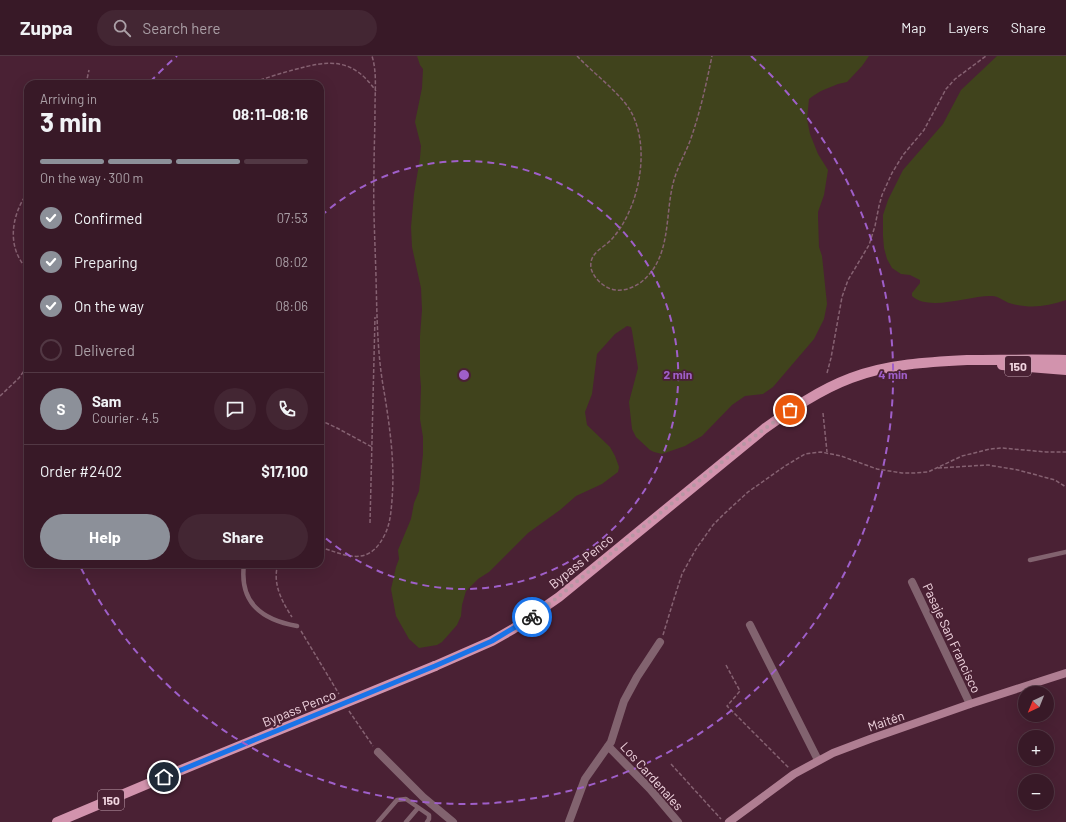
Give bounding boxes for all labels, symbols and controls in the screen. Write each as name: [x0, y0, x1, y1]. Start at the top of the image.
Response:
search box: [97, 10, 377, 46]
text: Zuppa: [20, 16, 73, 39]
icon: search: [111, 17, 133, 39]
text: Search here: [143, 19, 221, 37]
text: Map: [901, 19, 926, 36]
text: Layers: [948, 19, 989, 36]
text: Share: [1011, 19, 1046, 36]
text: Arriving in: [40, 91, 97, 107]
text: 08:11–08:16: [233, 105, 308, 123]
text: 3 min: [40, 106, 102, 137]
text: On the way · 300 m: [40, 170, 143, 186]
icon: check: [40, 207, 62, 229]
text: Confirmed: [74, 209, 142, 227]
text: 07:53: [277, 210, 308, 226]
icon: check: [40, 251, 62, 273]
text: Preparing: [74, 253, 138, 271]
text: 08:02: [275, 254, 308, 270]
icon: check: [40, 295, 62, 317]
text: On the way: [74, 297, 144, 315]
text: 08:06: [275, 298, 308, 314]
text: Delivered: [74, 341, 135, 359]
road number: 150: [1005, 356, 1031, 376]
text: 2 min: [664, 367, 692, 381]
text: 4 min: [878, 367, 908, 381]
centre of rings: [457, 368, 471, 382]
button: chat: [214, 388, 256, 430]
button: phone: [266, 388, 308, 430]
text: Sam: [92, 392, 121, 410]
pin: [773, 393, 807, 427]
icon: bag: [779, 399, 801, 421]
text: S: [57, 400, 65, 418]
text: Courier · 4.5: [92, 410, 159, 426]
text: Order #2402: [40, 462, 122, 480]
text: $17,100: [261, 462, 308, 480]
button: Help: [40, 514, 170, 560]
button: Share: [178, 514, 308, 560]
street label: Bypass Penco: [546, 530, 616, 592]
street label: Pasaje San Francisco: [920, 581, 984, 695]
courier: [512, 597, 552, 637]
icon: bike: [521, 606, 543, 628]
street label: Bypass Penco: [260, 686, 338, 730]
north arrow: [1018, 686, 1054, 722]
map controls: [1018, 686, 1054, 810]
street label: Maitén: [866, 707, 906, 735]
button: +: [1018, 730, 1054, 766]
street label: Los Cardenales: [617, 739, 687, 813]
pin: [147, 760, 181, 794]
icon: home: [153, 766, 175, 788]
button: −: [1018, 774, 1054, 810]
road number: 150: [98, 790, 124, 810]

